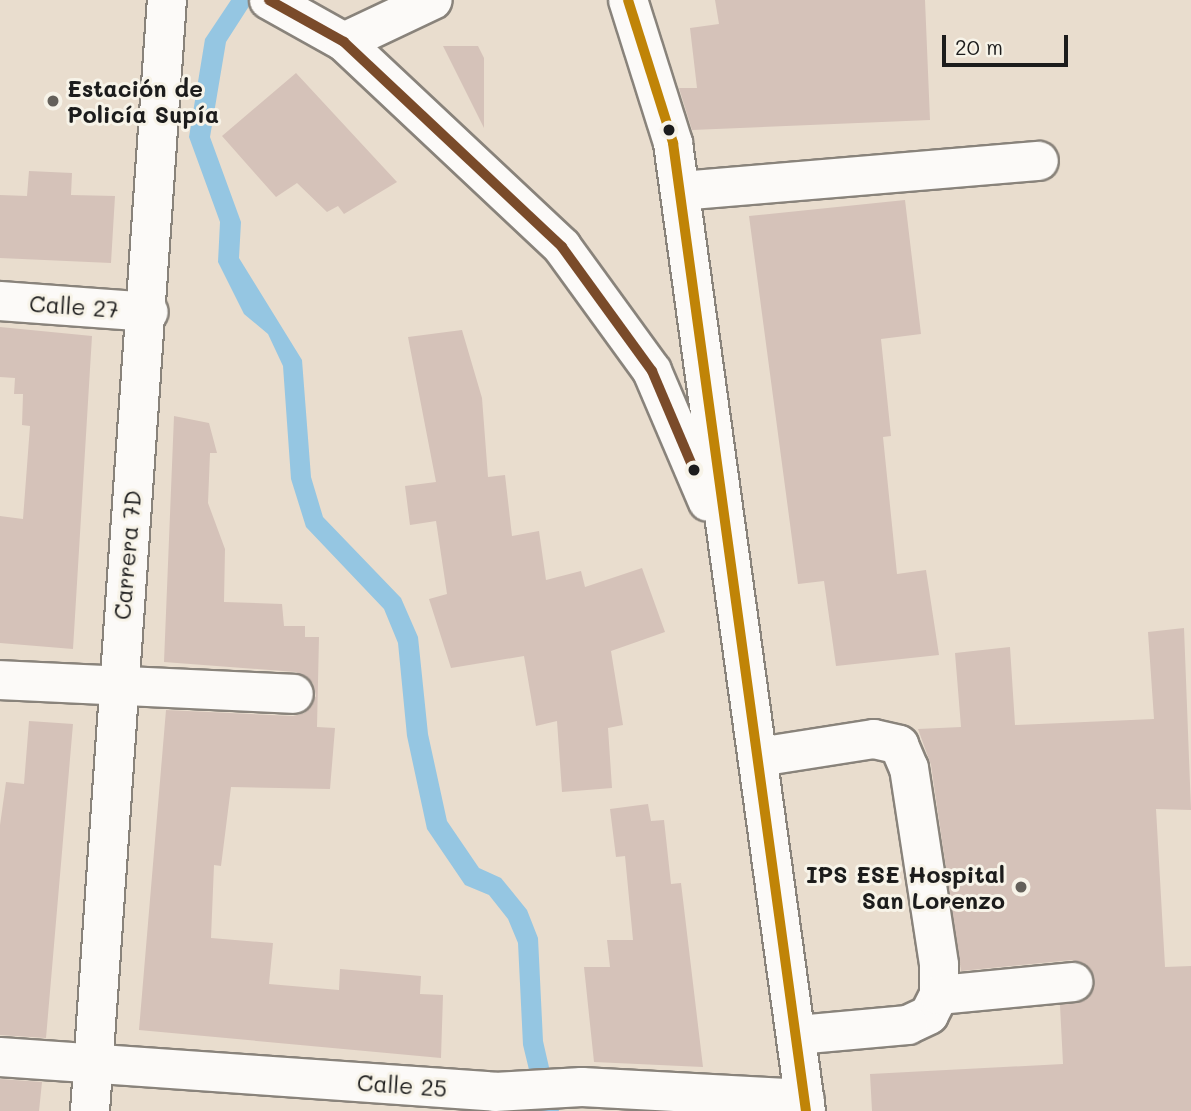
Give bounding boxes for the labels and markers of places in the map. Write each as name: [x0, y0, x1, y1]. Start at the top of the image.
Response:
place label: Estación de Policía Supía: [67, 74, 219, 128]
marker: Estación de Policía Supía: [45, 93, 61, 109]
unlabelled marker: [662, 123, 676, 137]
unlabelled marker: [687, 463, 701, 477]
place label: IPS ESE Hospital San Lorenzo: [806, 860, 1005, 914]
marker: IPS ESE Hospital San Lorenzo: [1011, 877, 1031, 897]

